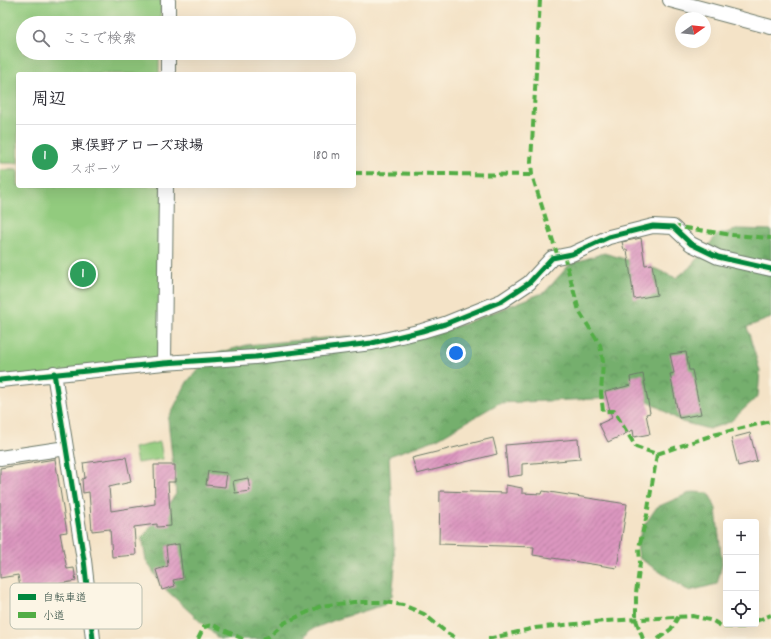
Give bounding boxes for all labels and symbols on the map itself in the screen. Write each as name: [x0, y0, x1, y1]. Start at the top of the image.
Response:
north arrow: [675, 12, 711, 48]
pin: 1: [70, 259, 96, 289]
your location: [446, 343, 466, 363]
legend: [10, 583, 142, 629]
text: 自転車道: [43, 591, 87, 607]
text: 小道: [43, 609, 65, 625]

